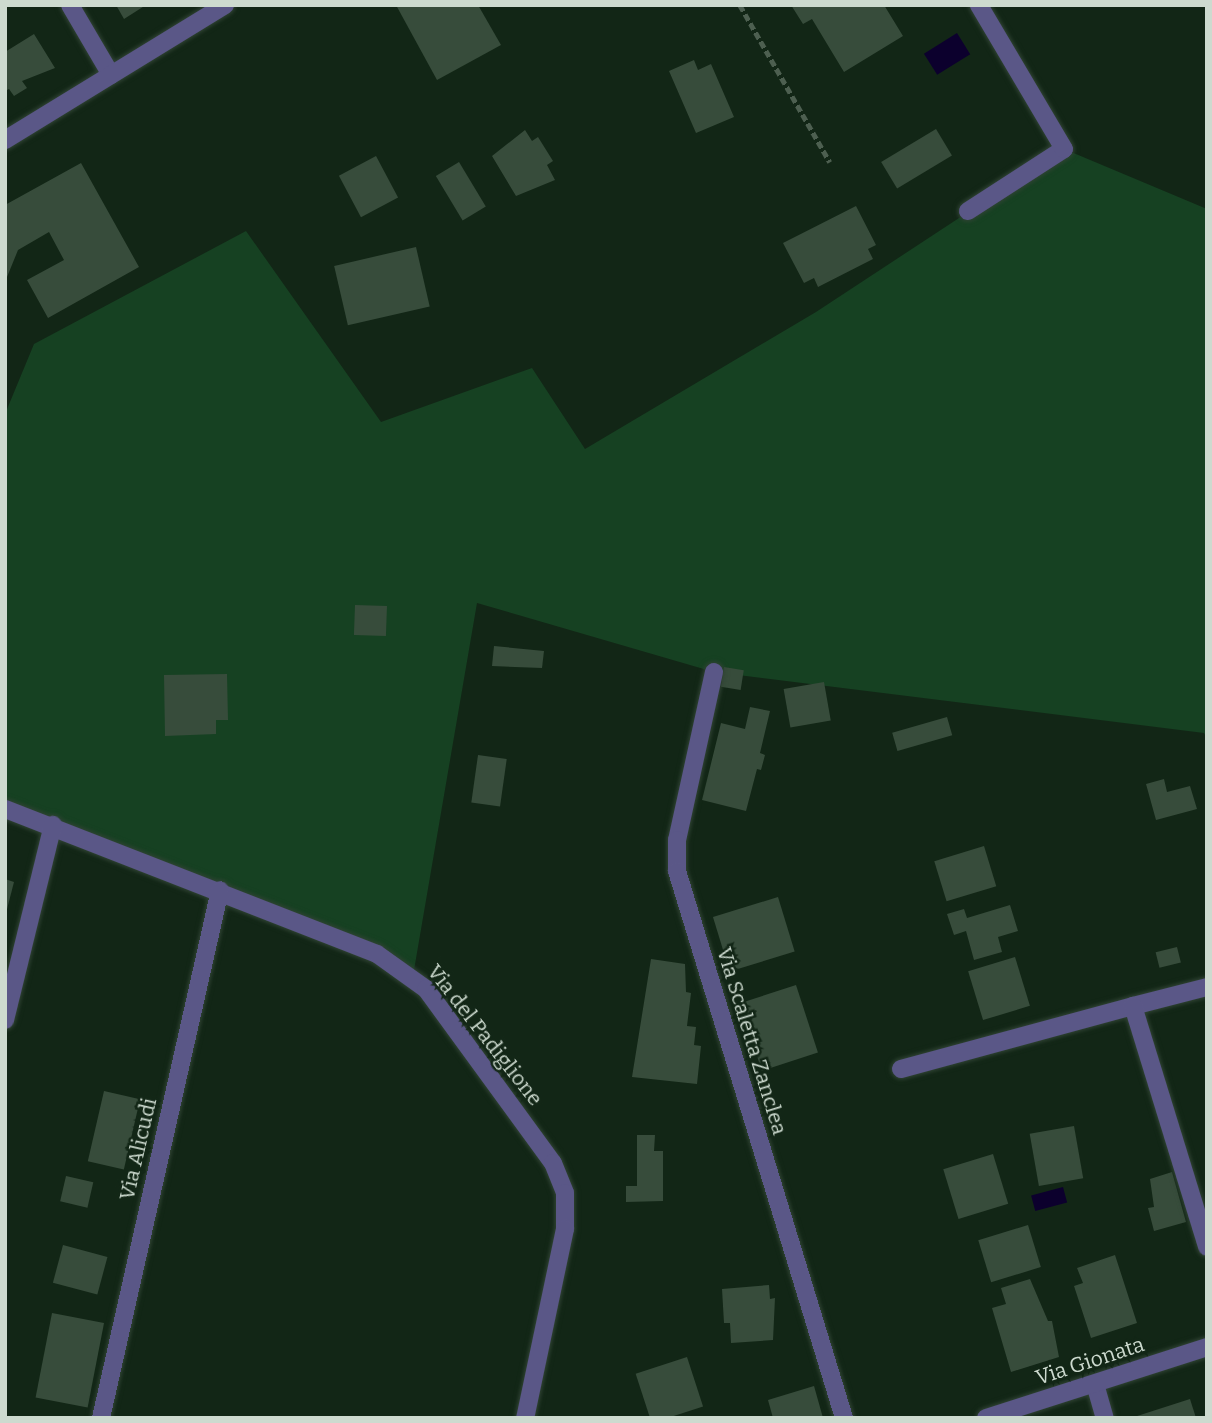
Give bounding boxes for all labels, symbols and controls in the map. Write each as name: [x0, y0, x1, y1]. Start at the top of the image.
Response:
street label: Via Scaletta Zanclea: [711, 944, 793, 1138]
street label: Via del Padiglione: [422, 959, 548, 1111]
street label: Via Alicudi: [114, 1095, 162, 1203]
street label: Via Gionata: [1032, 1332, 1148, 1390]

